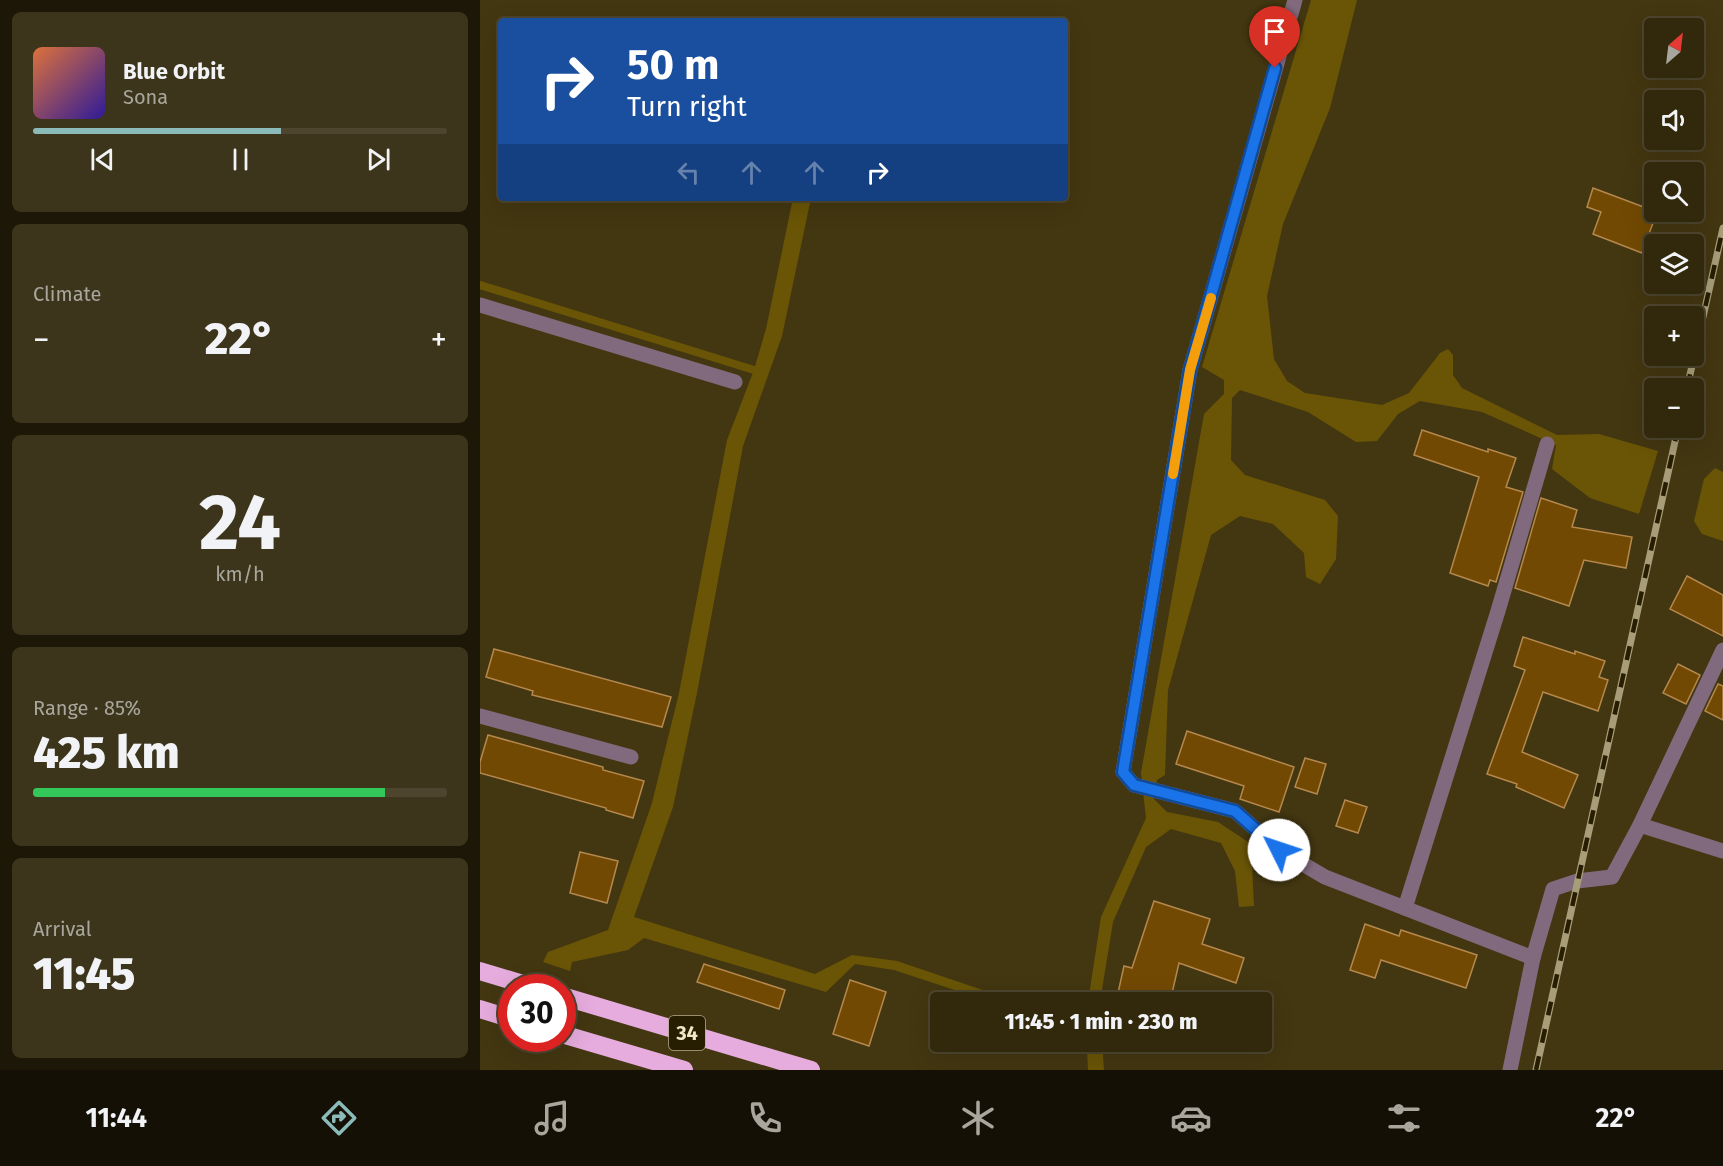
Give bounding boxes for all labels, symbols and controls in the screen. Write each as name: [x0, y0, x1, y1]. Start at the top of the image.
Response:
pin: [1249, 6, 1300, 68]
icon: arrive: [1258, 15, 1291, 48]
north arrow: [1644, 18, 1704, 78]
map controls: [1644, 18, 1704, 438]
text: 50 m: [627, 40, 720, 90]
icon: right: [528, 42, 606, 120]
text: Blue Orbit: [123, 58, 225, 85]
text: Sona: [123, 85, 168, 109]
button: sound: [1644, 90, 1704, 150]
text: Turn right: [627, 91, 747, 123]
icon: previous: [86, 143, 119, 176]
icon: pause: [224, 143, 257, 176]
icon: next: [362, 143, 395, 176]
icon: left: [672, 156, 705, 189]
icon: ahead: [735, 156, 768, 189]
icon: ahead: [798, 156, 831, 189]
icon: right: [861, 156, 894, 189]
button: search: [1644, 162, 1704, 222]
button: layers: [1644, 234, 1704, 294]
text: Climate: [33, 282, 101, 306]
button: +: [1644, 306, 1704, 366]
text: 22°: [205, 312, 275, 366]
text: −: [33, 320, 50, 360]
text: +: [431, 320, 447, 360]
button: −: [1644, 378, 1704, 438]
text: 24: [199, 476, 281, 570]
text: km/h: [215, 562, 265, 586]
text: Range · 85%: [33, 696, 141, 720]
text: 425 km: [33, 726, 180, 780]
position arrow: [1247, 818, 1311, 882]
text: Arrival: [33, 917, 92, 941]
text: 11:45: [33, 947, 135, 1001]
speed limit sign: 30: [498, 974, 576, 1052]
text: 11:45 · 1 min · 230 m: [1005, 1008, 1197, 1035]
road number: 34: [669, 1016, 705, 1050]
icon: directions: [318, 1097, 360, 1139]
icon: music: [531, 1097, 573, 1139]
icon: phone: [744, 1097, 786, 1139]
icon: climate: [957, 1097, 999, 1139]
icon: car: [1170, 1097, 1212, 1139]
icon: filters: [1383, 1097, 1425, 1139]
text: 11:44: [85, 1102, 147, 1134]
text: 22°: [1595, 1102, 1637, 1134]

